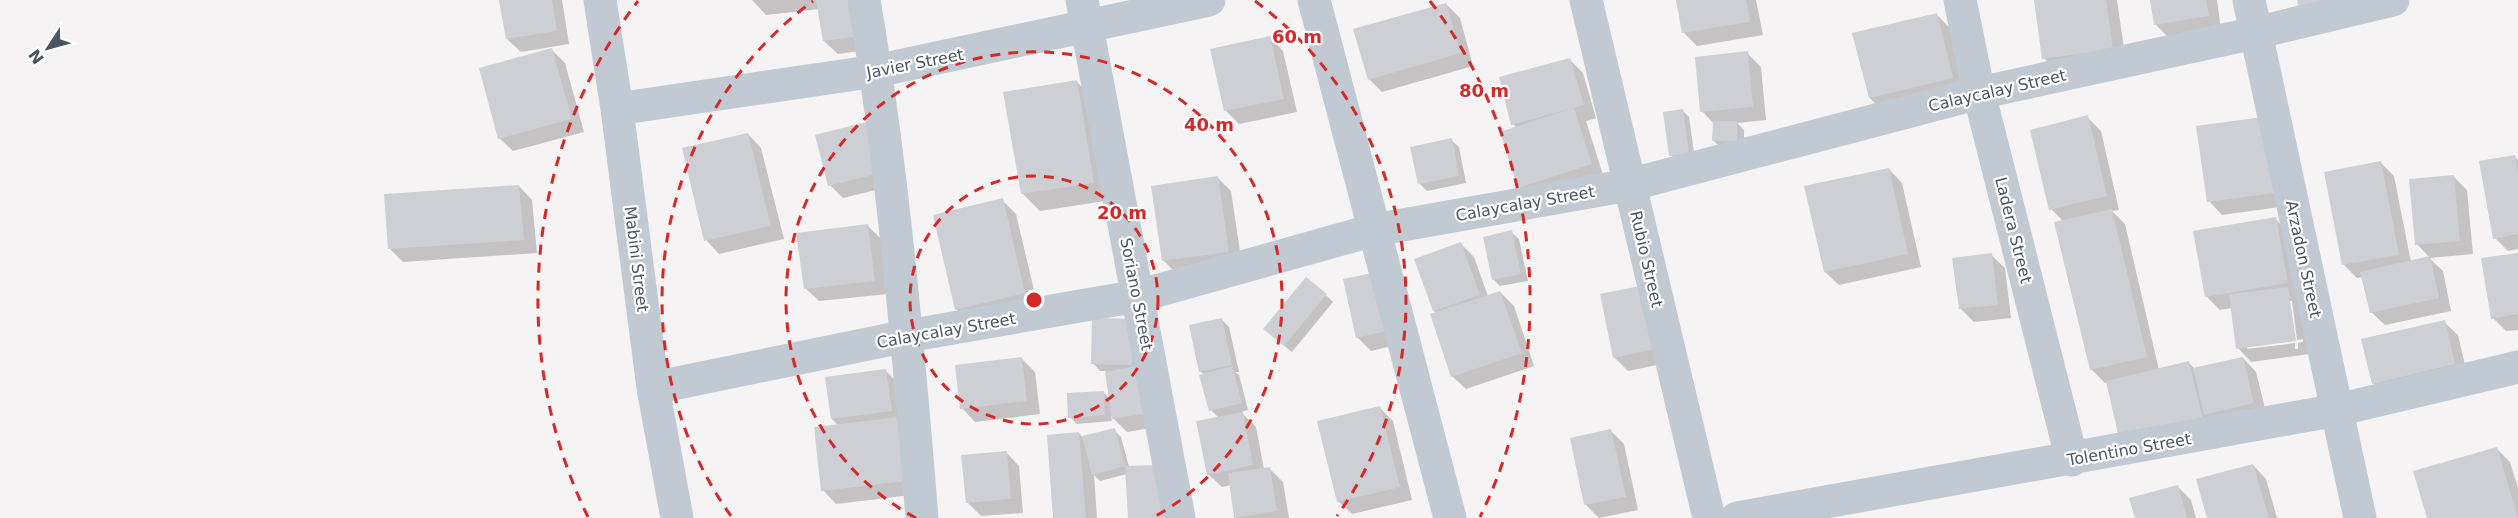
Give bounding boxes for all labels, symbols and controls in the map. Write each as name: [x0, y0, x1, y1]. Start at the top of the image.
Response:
north arrow: [18, 18, 78, 78]
text: 60 m: [1272, 26, 1322, 47]
street label: Javier Street: [864, 45, 965, 82]
text: N: [25, 46, 48, 68]
street label: Calaycalay Street: [1926, 65, 2068, 116]
text: 80 m: [1459, 80, 1509, 101]
text: 40 m: [1184, 114, 1234, 135]
street label: Ladera Street: [1991, 175, 2036, 285]
street label: Calaycalay Street: [1454, 182, 1596, 225]
street label: Arzadon Street: [2282, 199, 2325, 320]
text: 20 m: [1097, 202, 1147, 223]
street label: Mabini Street: [621, 205, 652, 313]
street label: Rubio Street: [1626, 209, 1667, 309]
street label: Soriano Street: [1116, 236, 1157, 352]
centre of rings: [1024, 290, 1044, 310]
street label: Calaycalay Street: [875, 309, 1017, 352]
street label: Tolentino Street: [2065, 429, 2193, 470]

